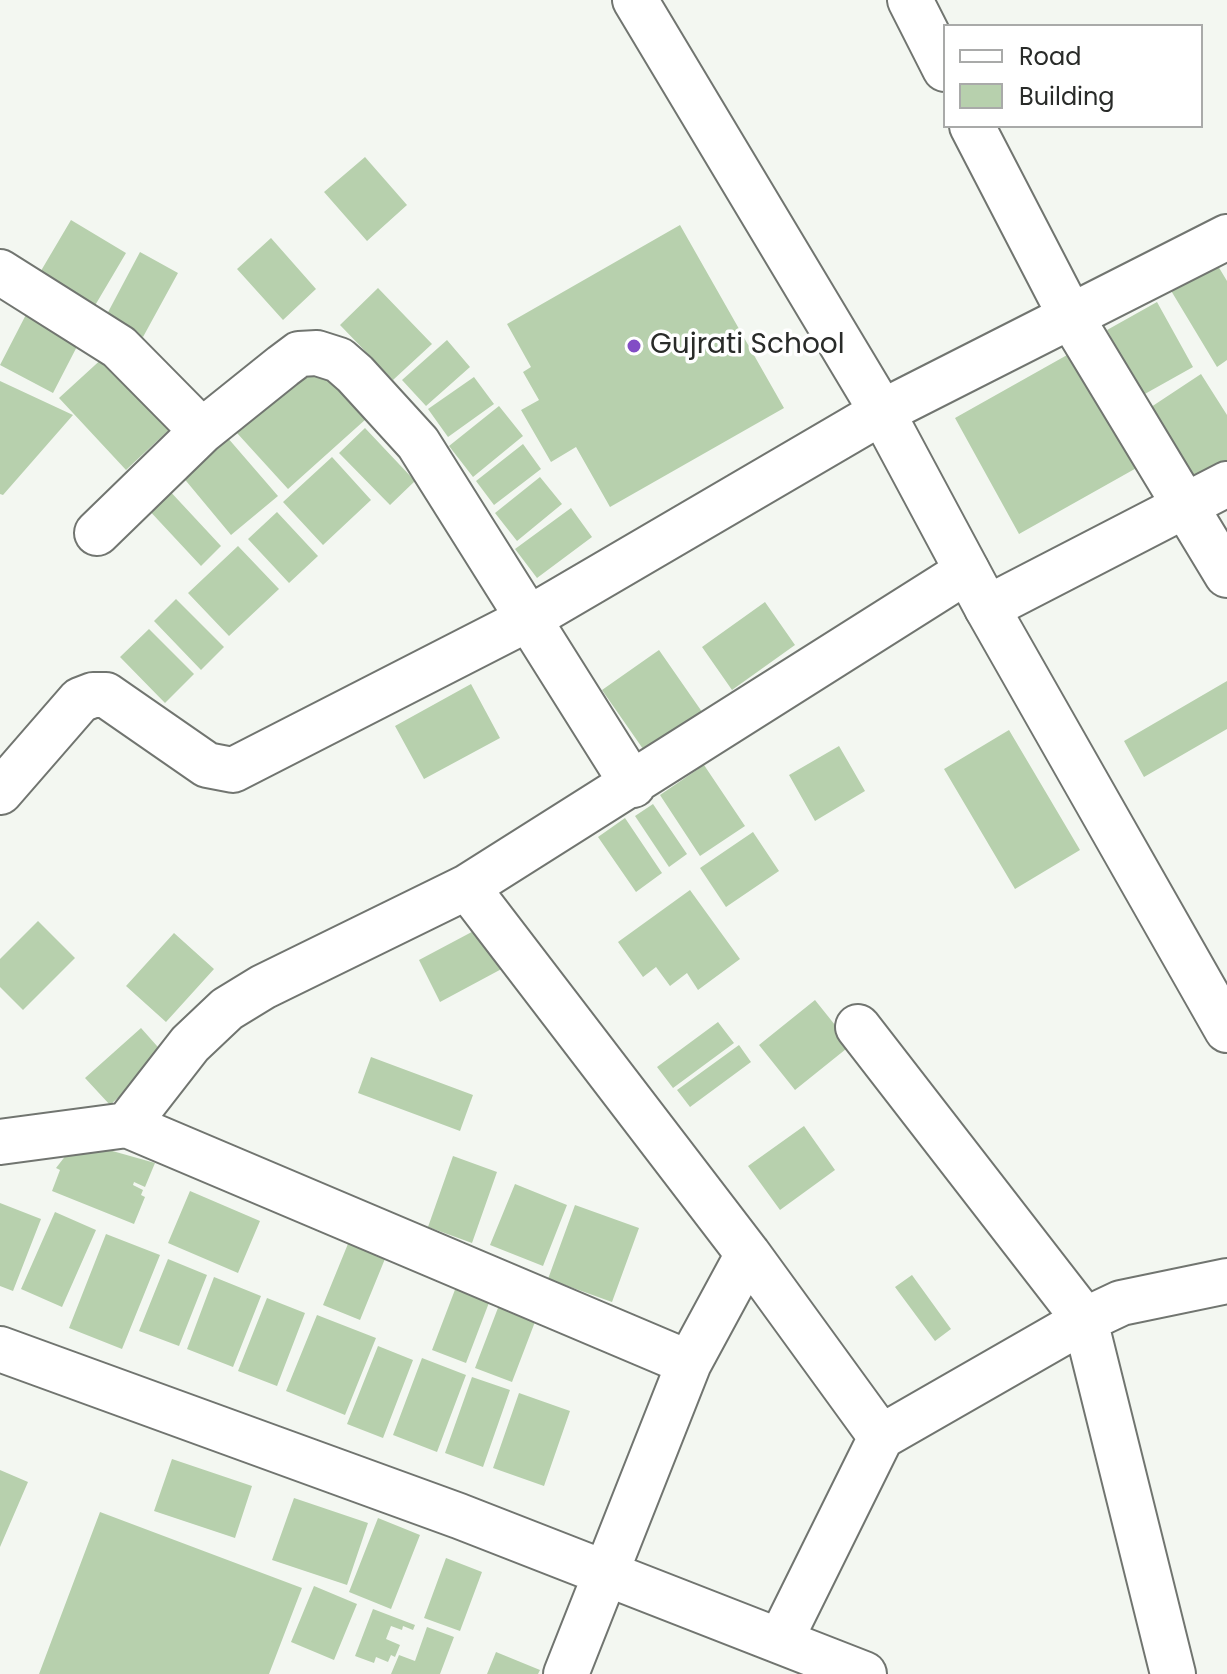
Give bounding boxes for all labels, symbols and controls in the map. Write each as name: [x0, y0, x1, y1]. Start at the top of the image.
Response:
legend: [943, 24, 1203, 128]
text: Road: [1019, 40, 1081, 73]
text: Building: [1019, 80, 1115, 113]
place label: Gujrati School: [650, 329, 845, 363]
marker: Gujrati School: [625, 337, 643, 355]

